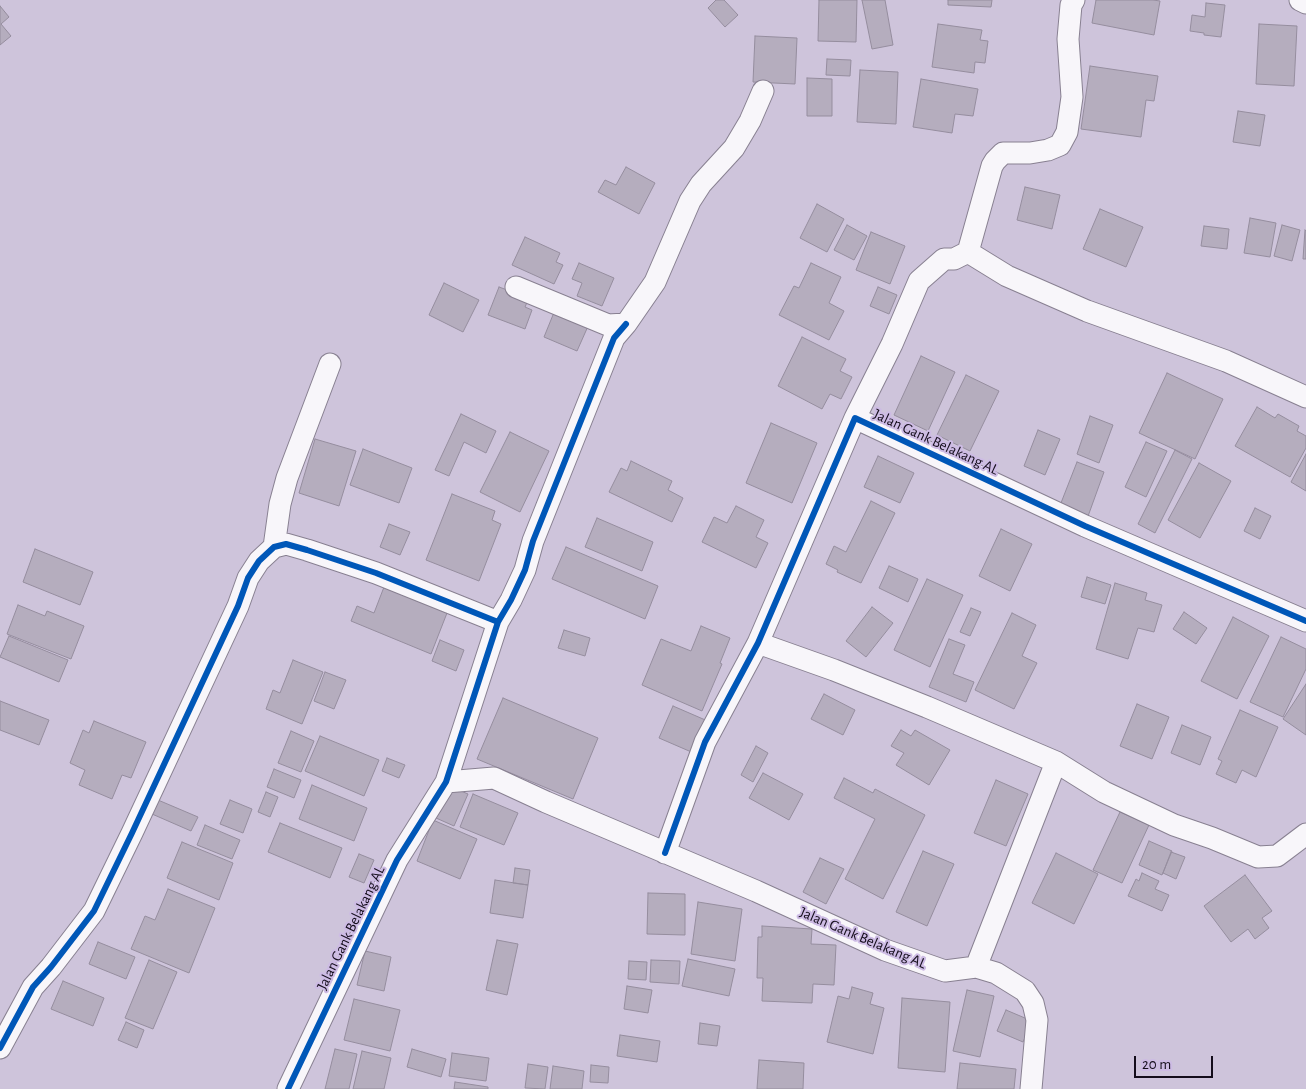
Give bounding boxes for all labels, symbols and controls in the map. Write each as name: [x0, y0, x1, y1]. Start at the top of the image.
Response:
street label: Jalan Gank Belakang AL: [871, 405, 1001, 479]
street label: Jalan Gank Belakang AL: [313, 863, 389, 993]
street label: Jalan Gank Belakang AL: [797, 903, 929, 973]
scale bar: [1136, 1046, 1215, 1078]
text: 20 m: [1142, 1057, 1171, 1072]

